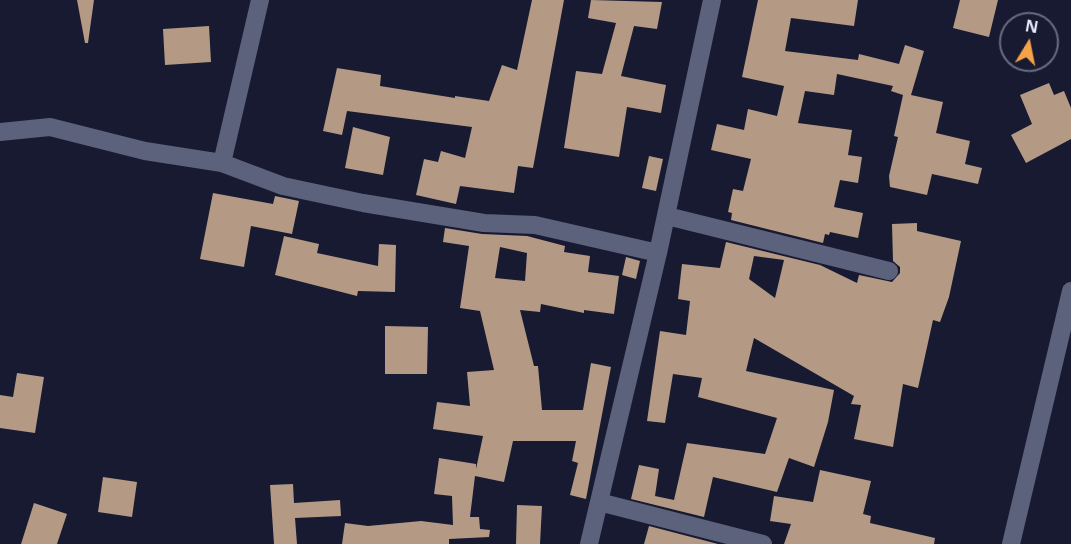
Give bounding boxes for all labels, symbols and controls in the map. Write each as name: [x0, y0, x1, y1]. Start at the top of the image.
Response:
north arrow: [999, 12, 1059, 72]
text: N: [1023, 14, 1040, 38]

